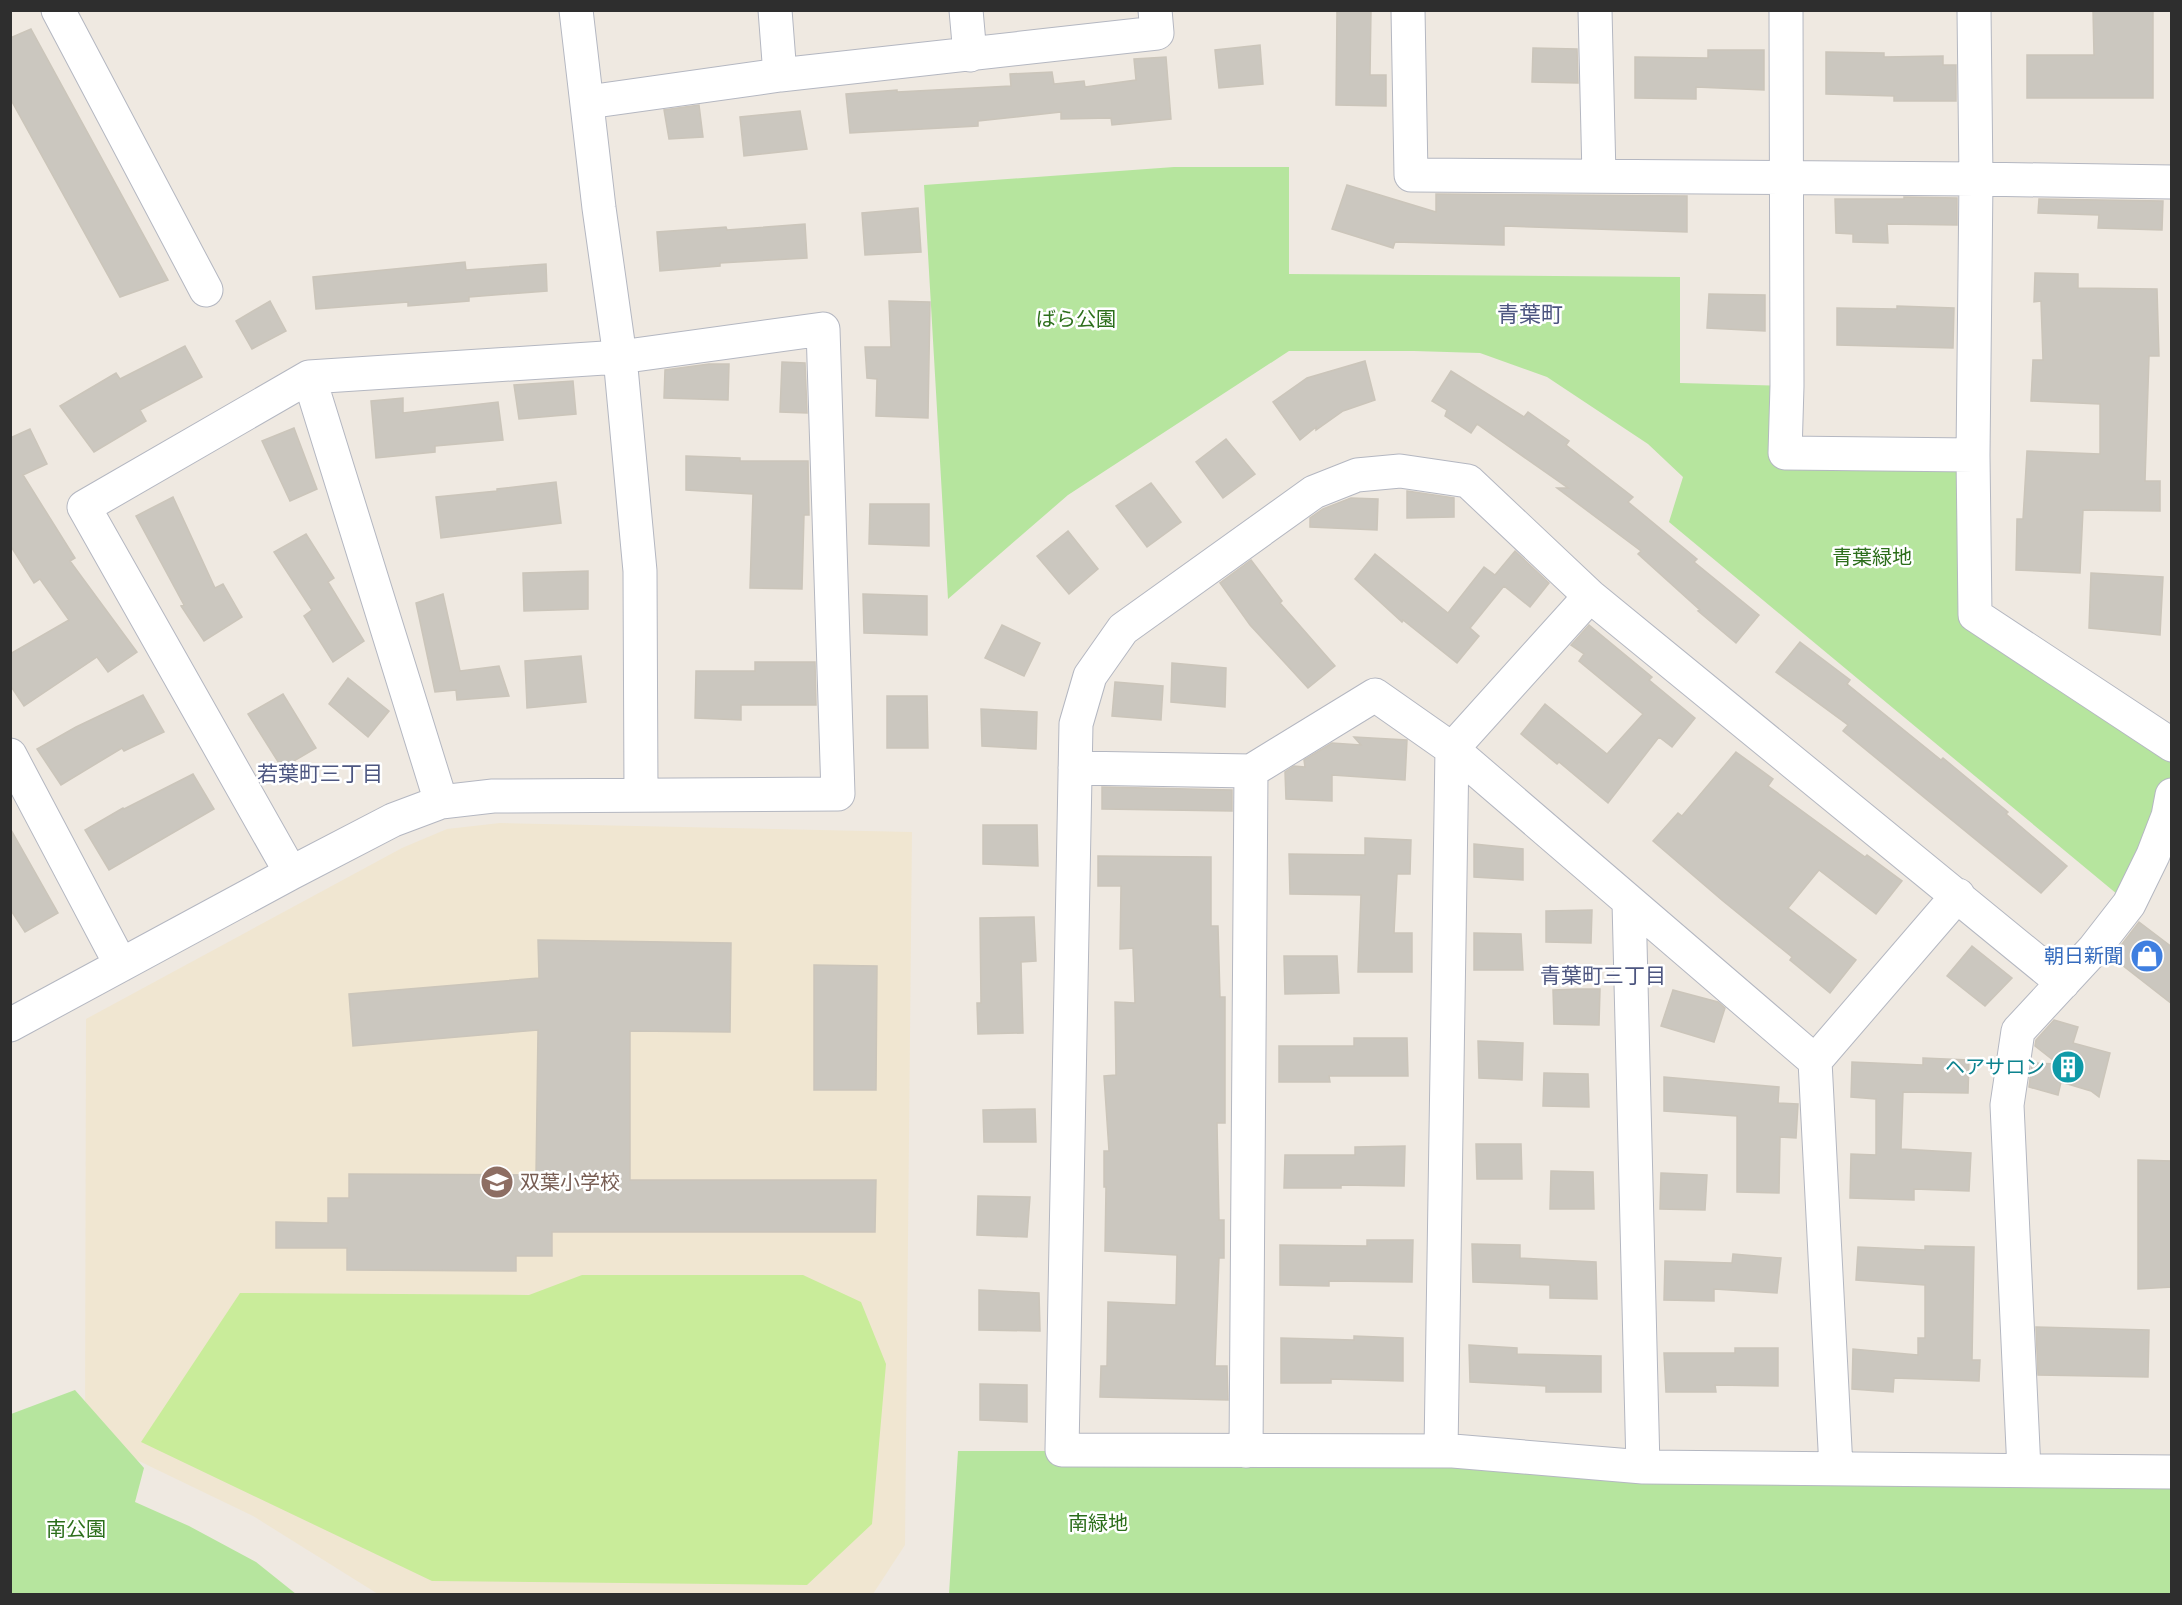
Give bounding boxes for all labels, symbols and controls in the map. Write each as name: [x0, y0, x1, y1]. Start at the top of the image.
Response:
district label: 青葉町: [1497, 302, 1563, 327]
park label: ばら公園: [1036, 308, 1116, 330]
park label: 青葉緑地: [1832, 546, 1912, 568]
district label: 若葉町三丁目: [257, 762, 383, 785]
shop icon: 朝日新聞: [2129, 938, 2165, 974]
place label: 朝日新聞: [2044, 945, 2124, 967]
district label: 青葉町三丁目: [1540, 964, 1666, 987]
building icon: ヘアサロン: [2050, 1049, 2086, 1085]
place label: ヘアサロン: [1945, 1056, 2045, 1078]
school or university icon: 双葉小学校: [479, 1164, 515, 1200]
place label: 双葉小学校: [520, 1171, 620, 1193]
park label: 南緑地: [1068, 1512, 1128, 1534]
park label: 南公園: [46, 1518, 106, 1540]

